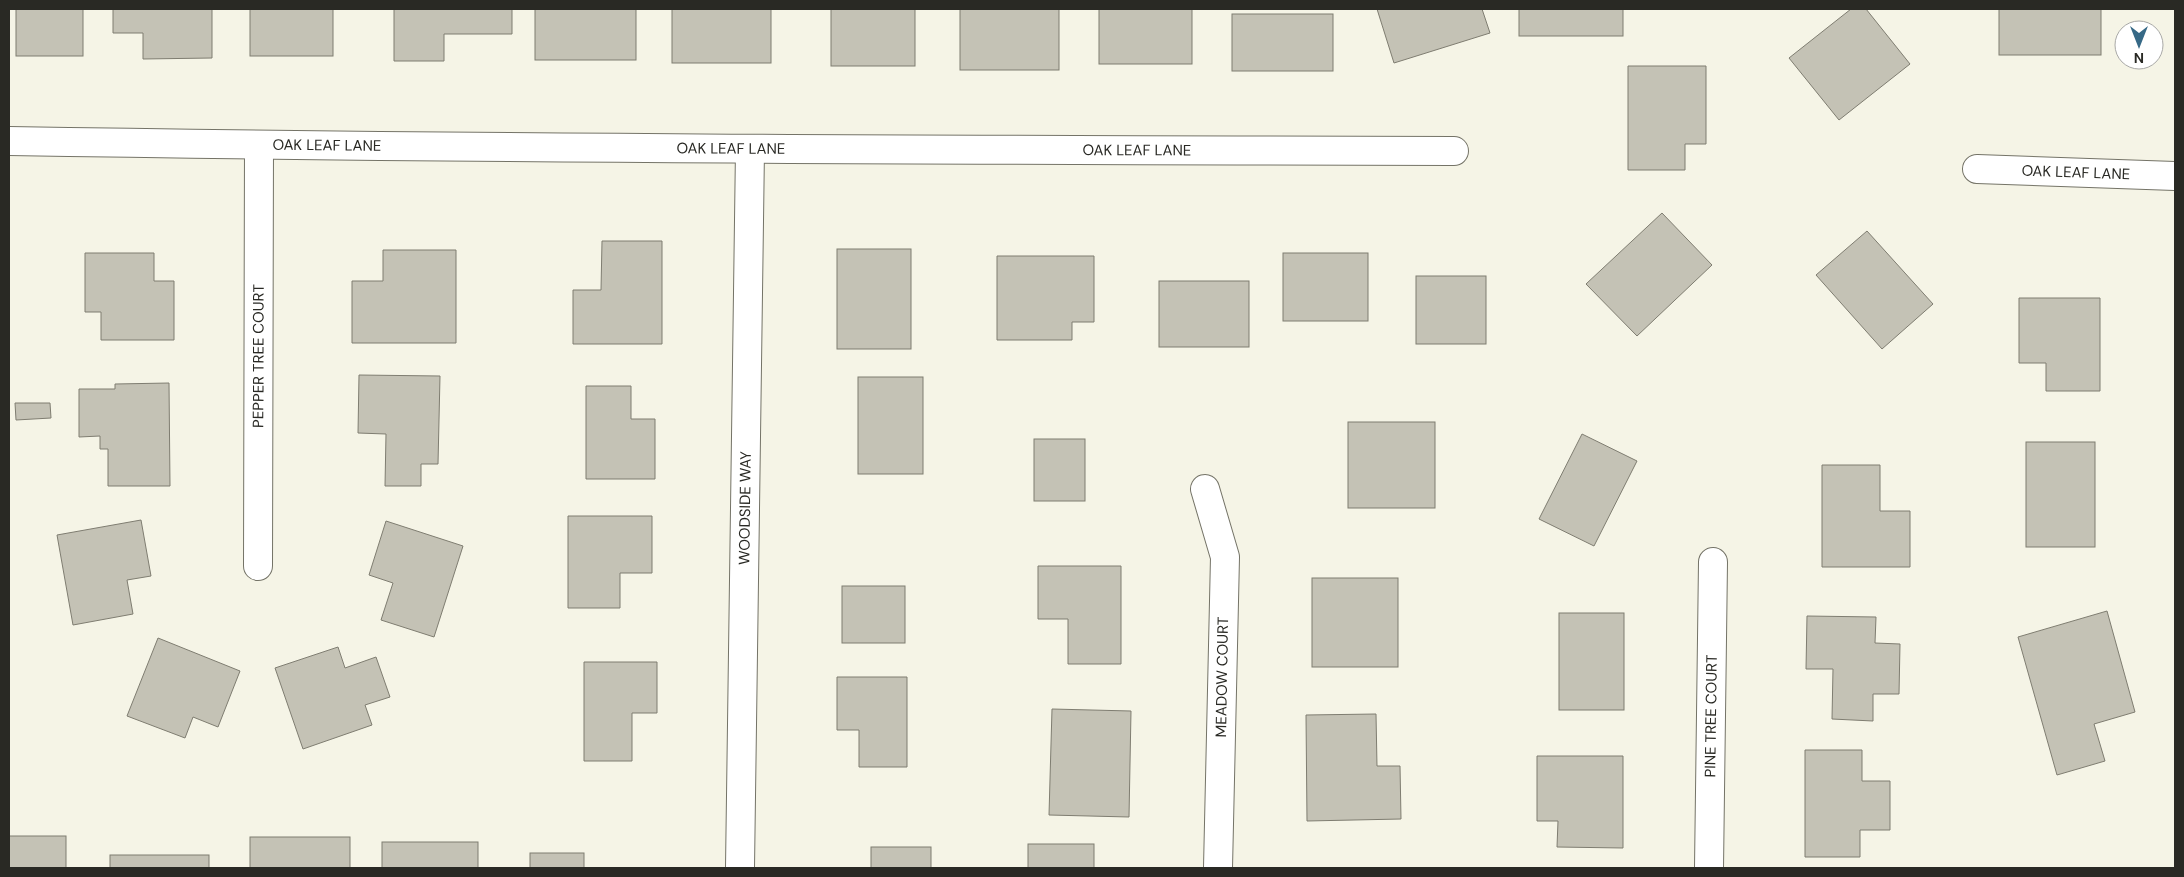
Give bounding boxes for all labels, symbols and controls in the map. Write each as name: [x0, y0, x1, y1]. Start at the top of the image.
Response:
north arrow: [2114, 20, 2164, 70]
text: N: [2134, 49, 2144, 67]
street label: OAK LEAF LANE: [272, 135, 381, 156]
street label: OAK LEAF LANE: [677, 138, 785, 159]
street label: OAK LEAF LANE: [1083, 140, 1191, 160]
street label: OAK LEAF LANE: [2021, 161, 2131, 184]
street label: PEPPER TREE COURT: [248, 284, 269, 428]
street label: WOODSIDE WAY: [734, 451, 756, 565]
street label: MEADOW COURT: [1211, 617, 1233, 737]
street label: PINE TREE COURT: [1700, 654, 1722, 778]

